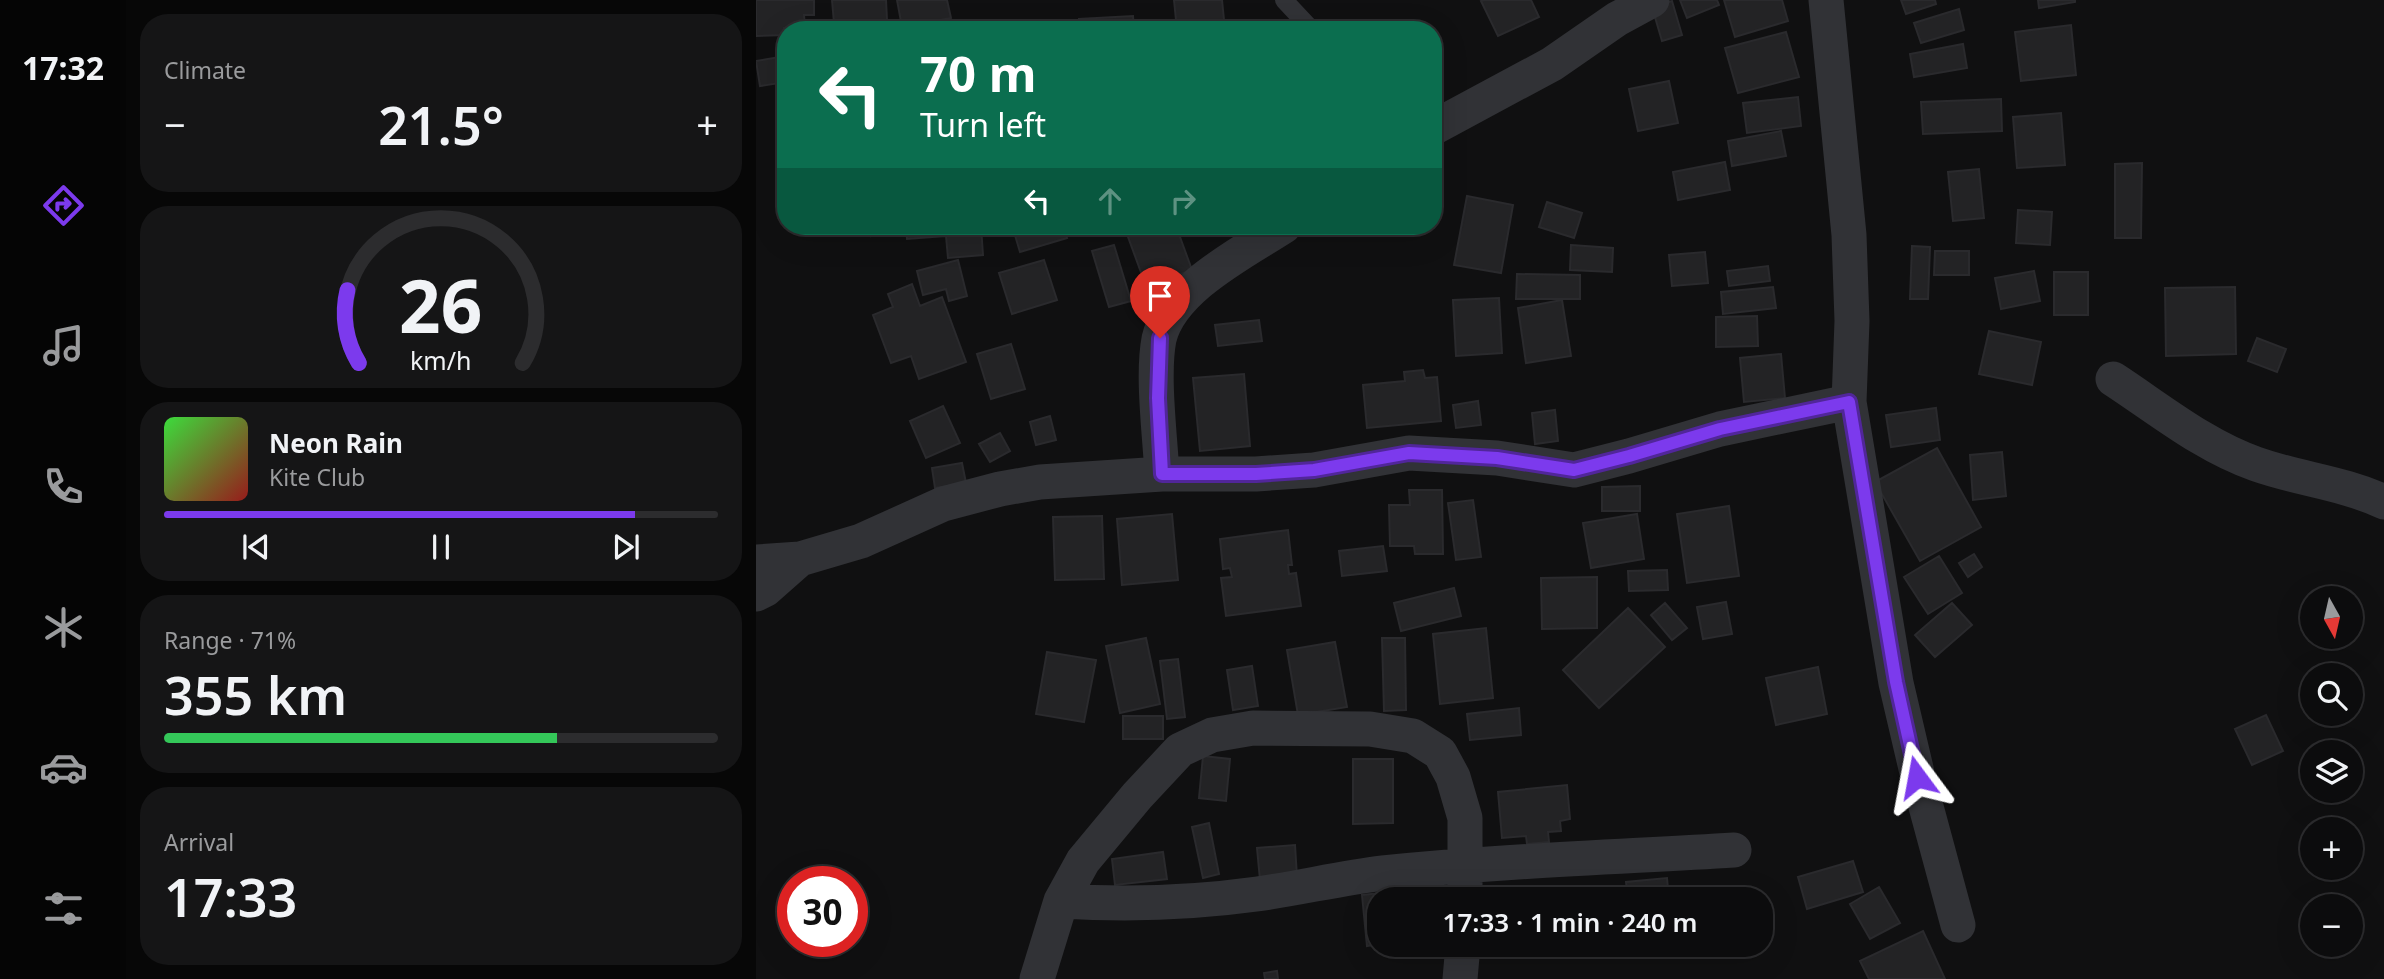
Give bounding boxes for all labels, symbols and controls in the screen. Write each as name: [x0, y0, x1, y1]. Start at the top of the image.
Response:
text: 70 m: [920, 40, 1037, 106]
text: 17:32: [22, 46, 104, 89]
icon: left: [805, 49, 896, 140]
text: Climate: [164, 54, 246, 86]
text: 21.5°: [378, 89, 504, 160]
text: −: [164, 98, 186, 150]
text: +: [696, 98, 718, 150]
text: Turn left: [920, 103, 1046, 146]
icon: directions: [39, 181, 88, 230]
icon: left: [1018, 182, 1056, 220]
icon: ahead: [1091, 182, 1129, 220]
icon: right: [1164, 182, 1202, 220]
text: 26: [399, 256, 483, 355]
pin: [1130, 266, 1190, 338]
icon: arrive: [1141, 277, 1179, 315]
icon: music: [39, 321, 88, 370]
text: km/h: [410, 343, 472, 377]
text: Neon Rain: [269, 425, 403, 461]
text: Kite Club: [269, 461, 365, 493]
icon: phone: [39, 462, 88, 511]
icon: previous: [237, 528, 275, 566]
icon: pause: [422, 528, 460, 566]
icon: next: [607, 528, 645, 566]
north arrow: [2300, 586, 2362, 649]
map controls: [2300, 586, 2363, 957]
icon: climate: [39, 603, 88, 652]
text: Range · 71%: [164, 624, 296, 656]
text: 355 km: [164, 659, 347, 730]
button: search: [2300, 663, 2363, 726]
position arrow: [1880, 740, 1954, 814]
button: layers: [2300, 740, 2363, 803]
icon: car: [39, 743, 88, 792]
button: +: [2300, 817, 2363, 880]
text: Arrival: [164, 826, 234, 858]
text: 17:33: [164, 861, 297, 932]
speed limit sign: 30: [777, 866, 868, 957]
icon: filters: [39, 884, 88, 933]
button: −: [2300, 894, 2363, 957]
text: 17:33 · 1 min · 240 m: [1443, 904, 1697, 940]

